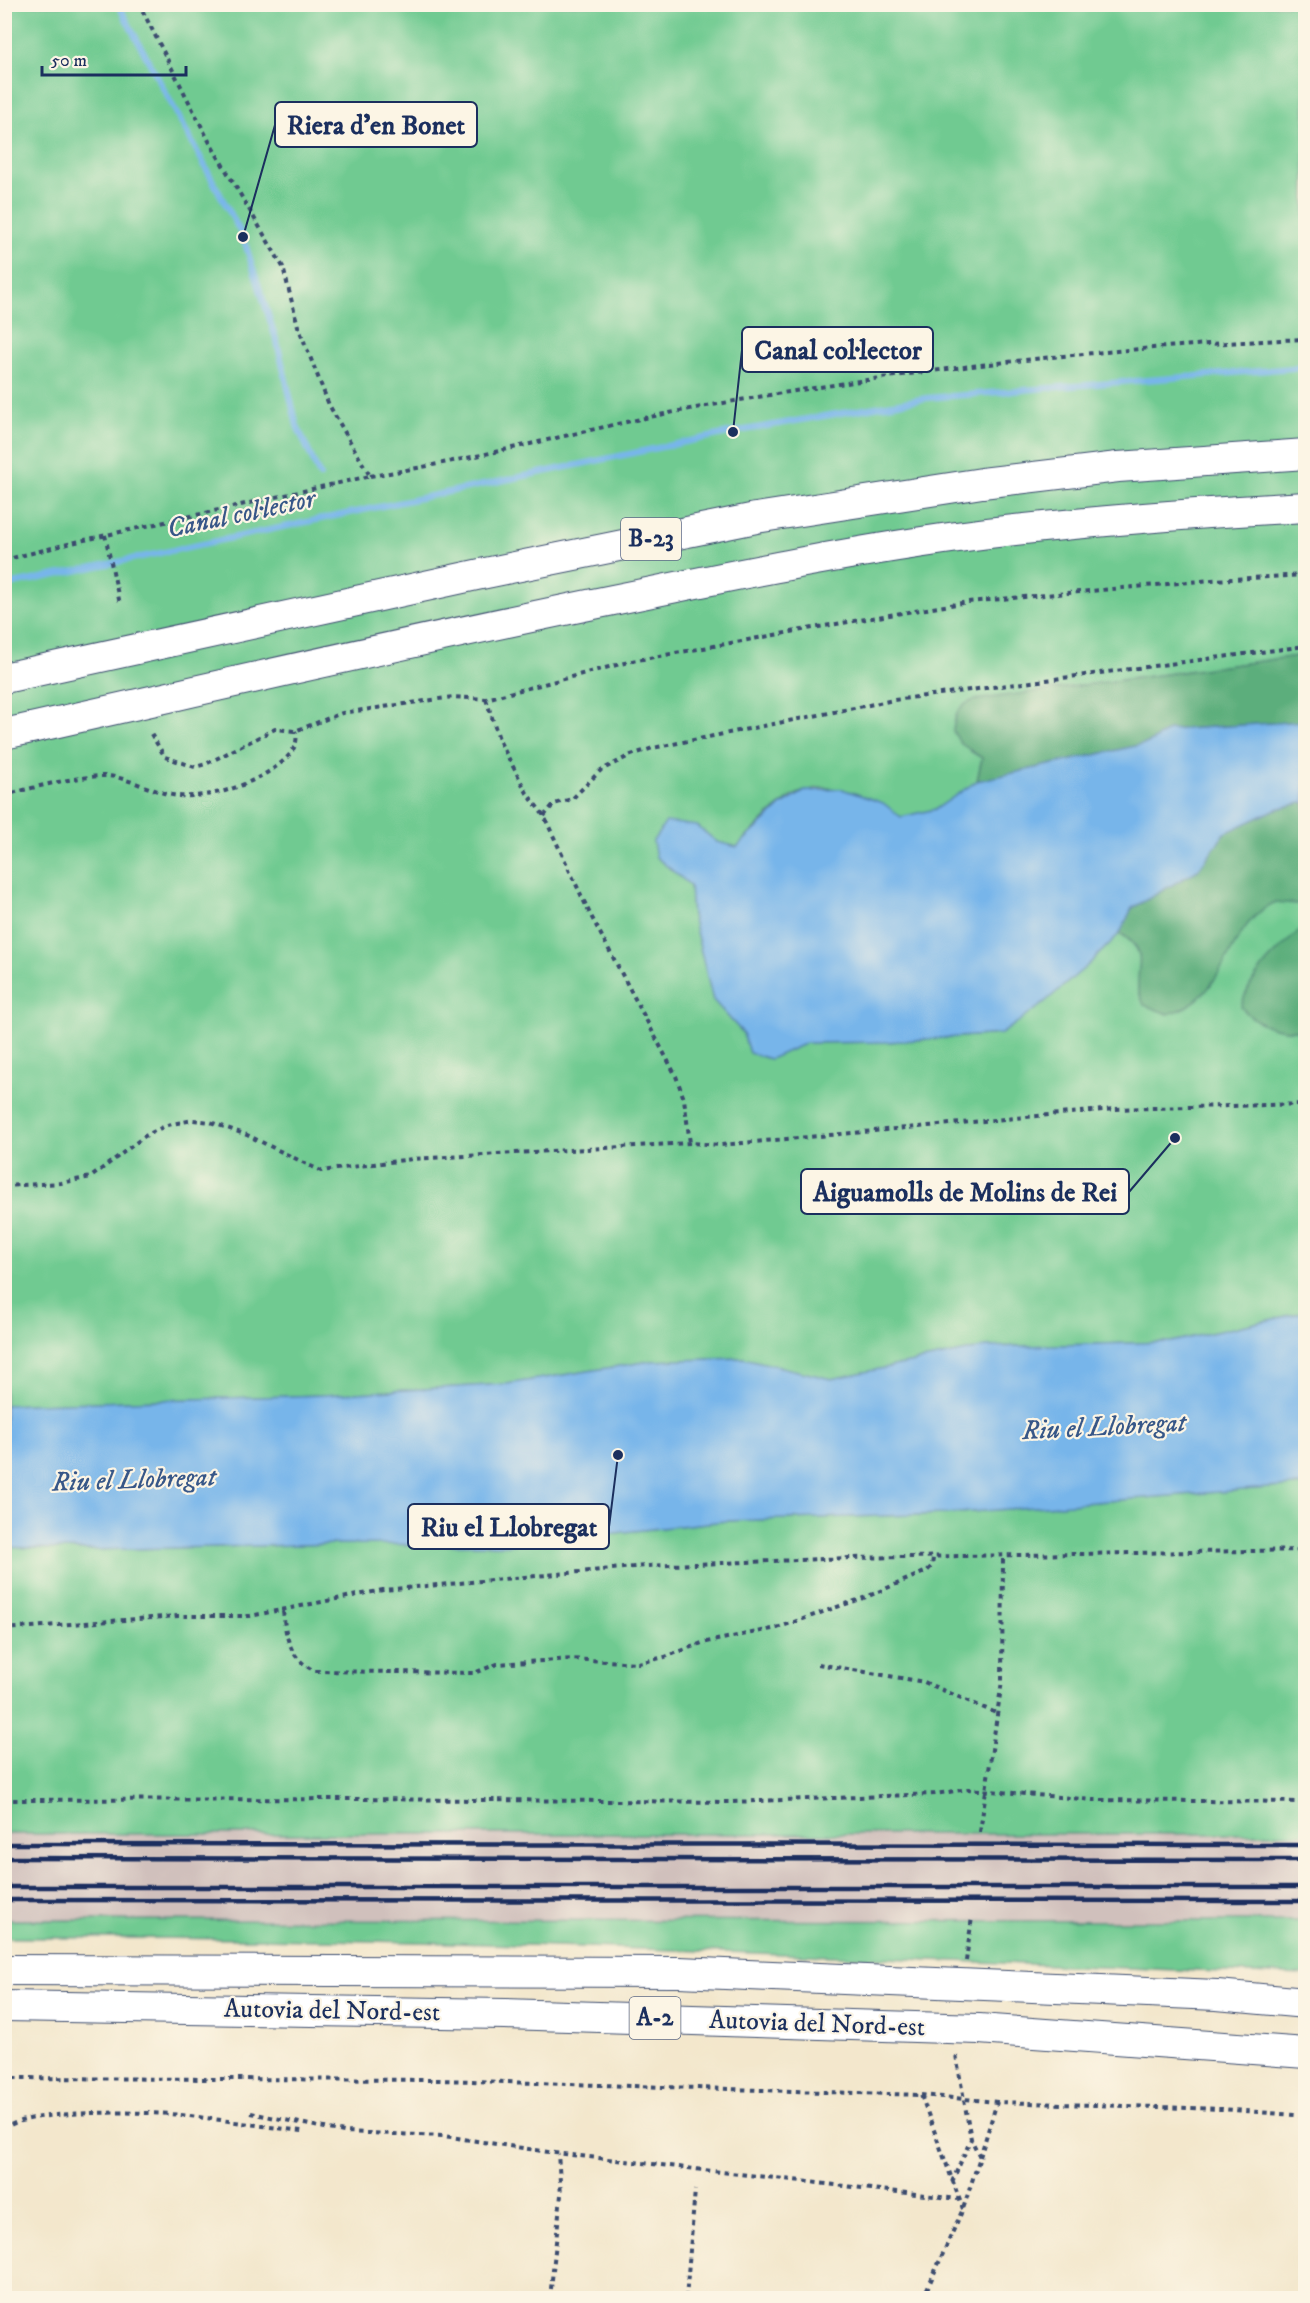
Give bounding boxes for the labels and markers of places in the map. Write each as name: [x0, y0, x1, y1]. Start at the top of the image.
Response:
callout: Riera d'en Bonet: [275, 102, 477, 147]
callout: Canal col·lector: [742, 327, 933, 372]
callout: Aiguamolls de Molins de Rei: [801, 1169, 1129, 1214]
callout: Riu el Llobregat: [408, 1504, 609, 1549]

